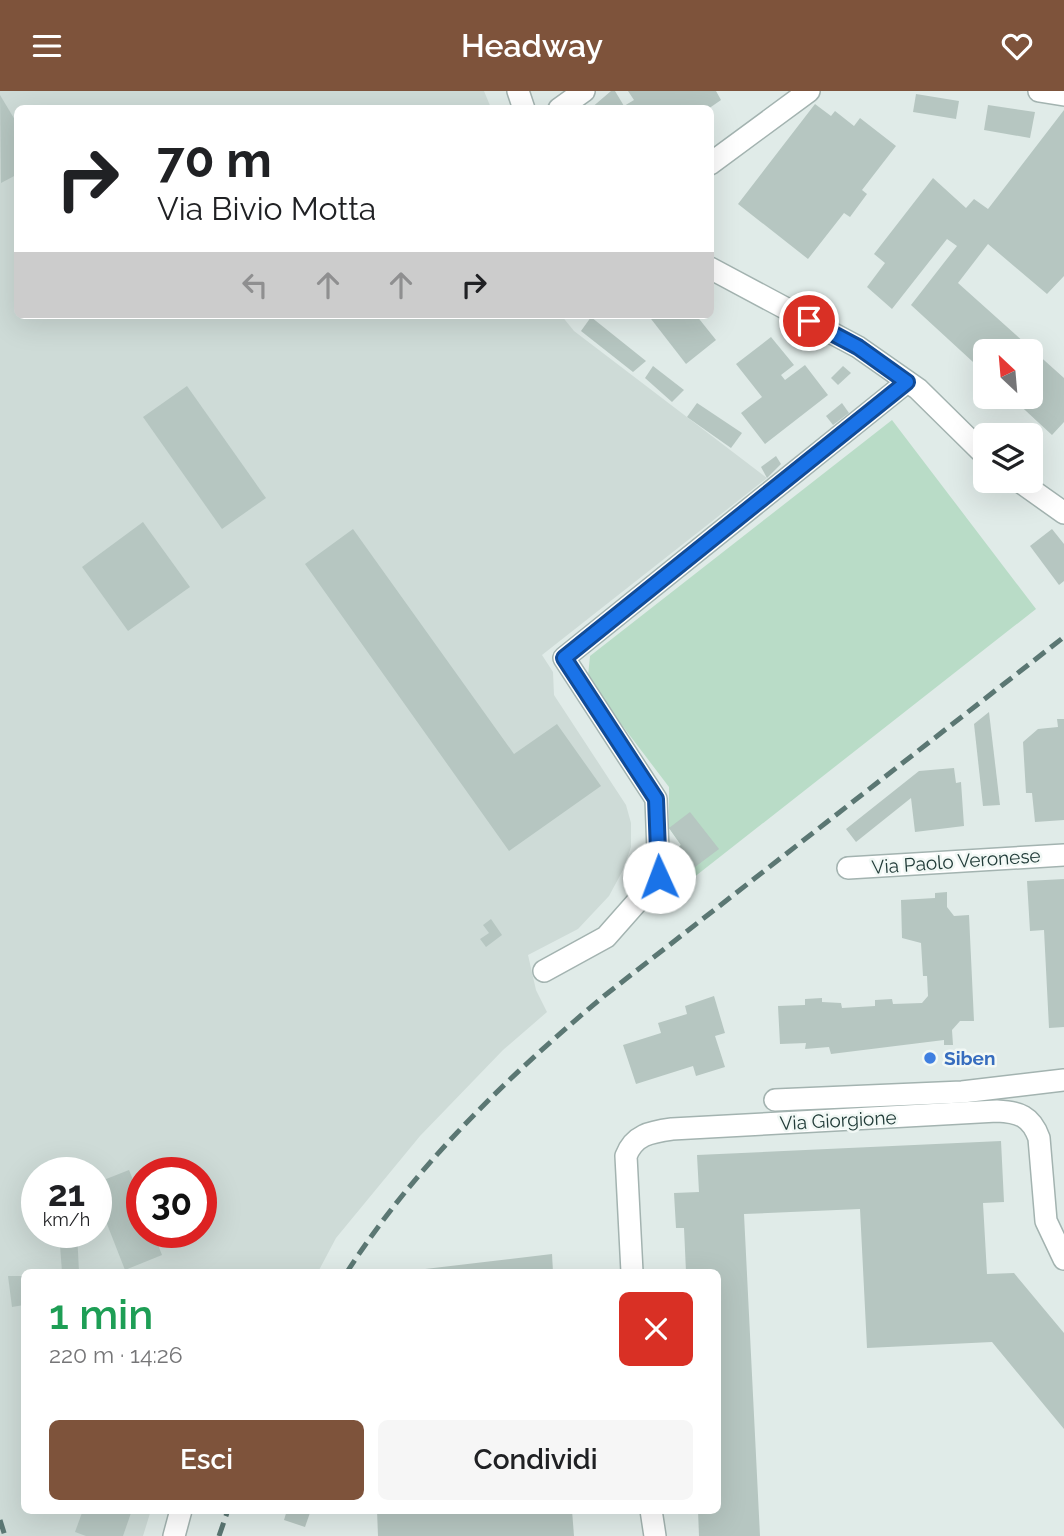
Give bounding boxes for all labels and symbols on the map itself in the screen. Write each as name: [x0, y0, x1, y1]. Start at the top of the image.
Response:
pin: [779, 291, 839, 351]
north arrow: [973, 339, 1043, 409]
position arrow: [622, 840, 696, 914]
street label: Via Paolo Veronese: [871, 844, 1041, 878]
place label: Siben: [944, 1047, 995, 1069]
marker: Siben: [922, 1050, 938, 1066]
street label: Via Giorgione: [779, 1106, 897, 1134]
speed limit sign: 30: [126, 1157, 217, 1248]

